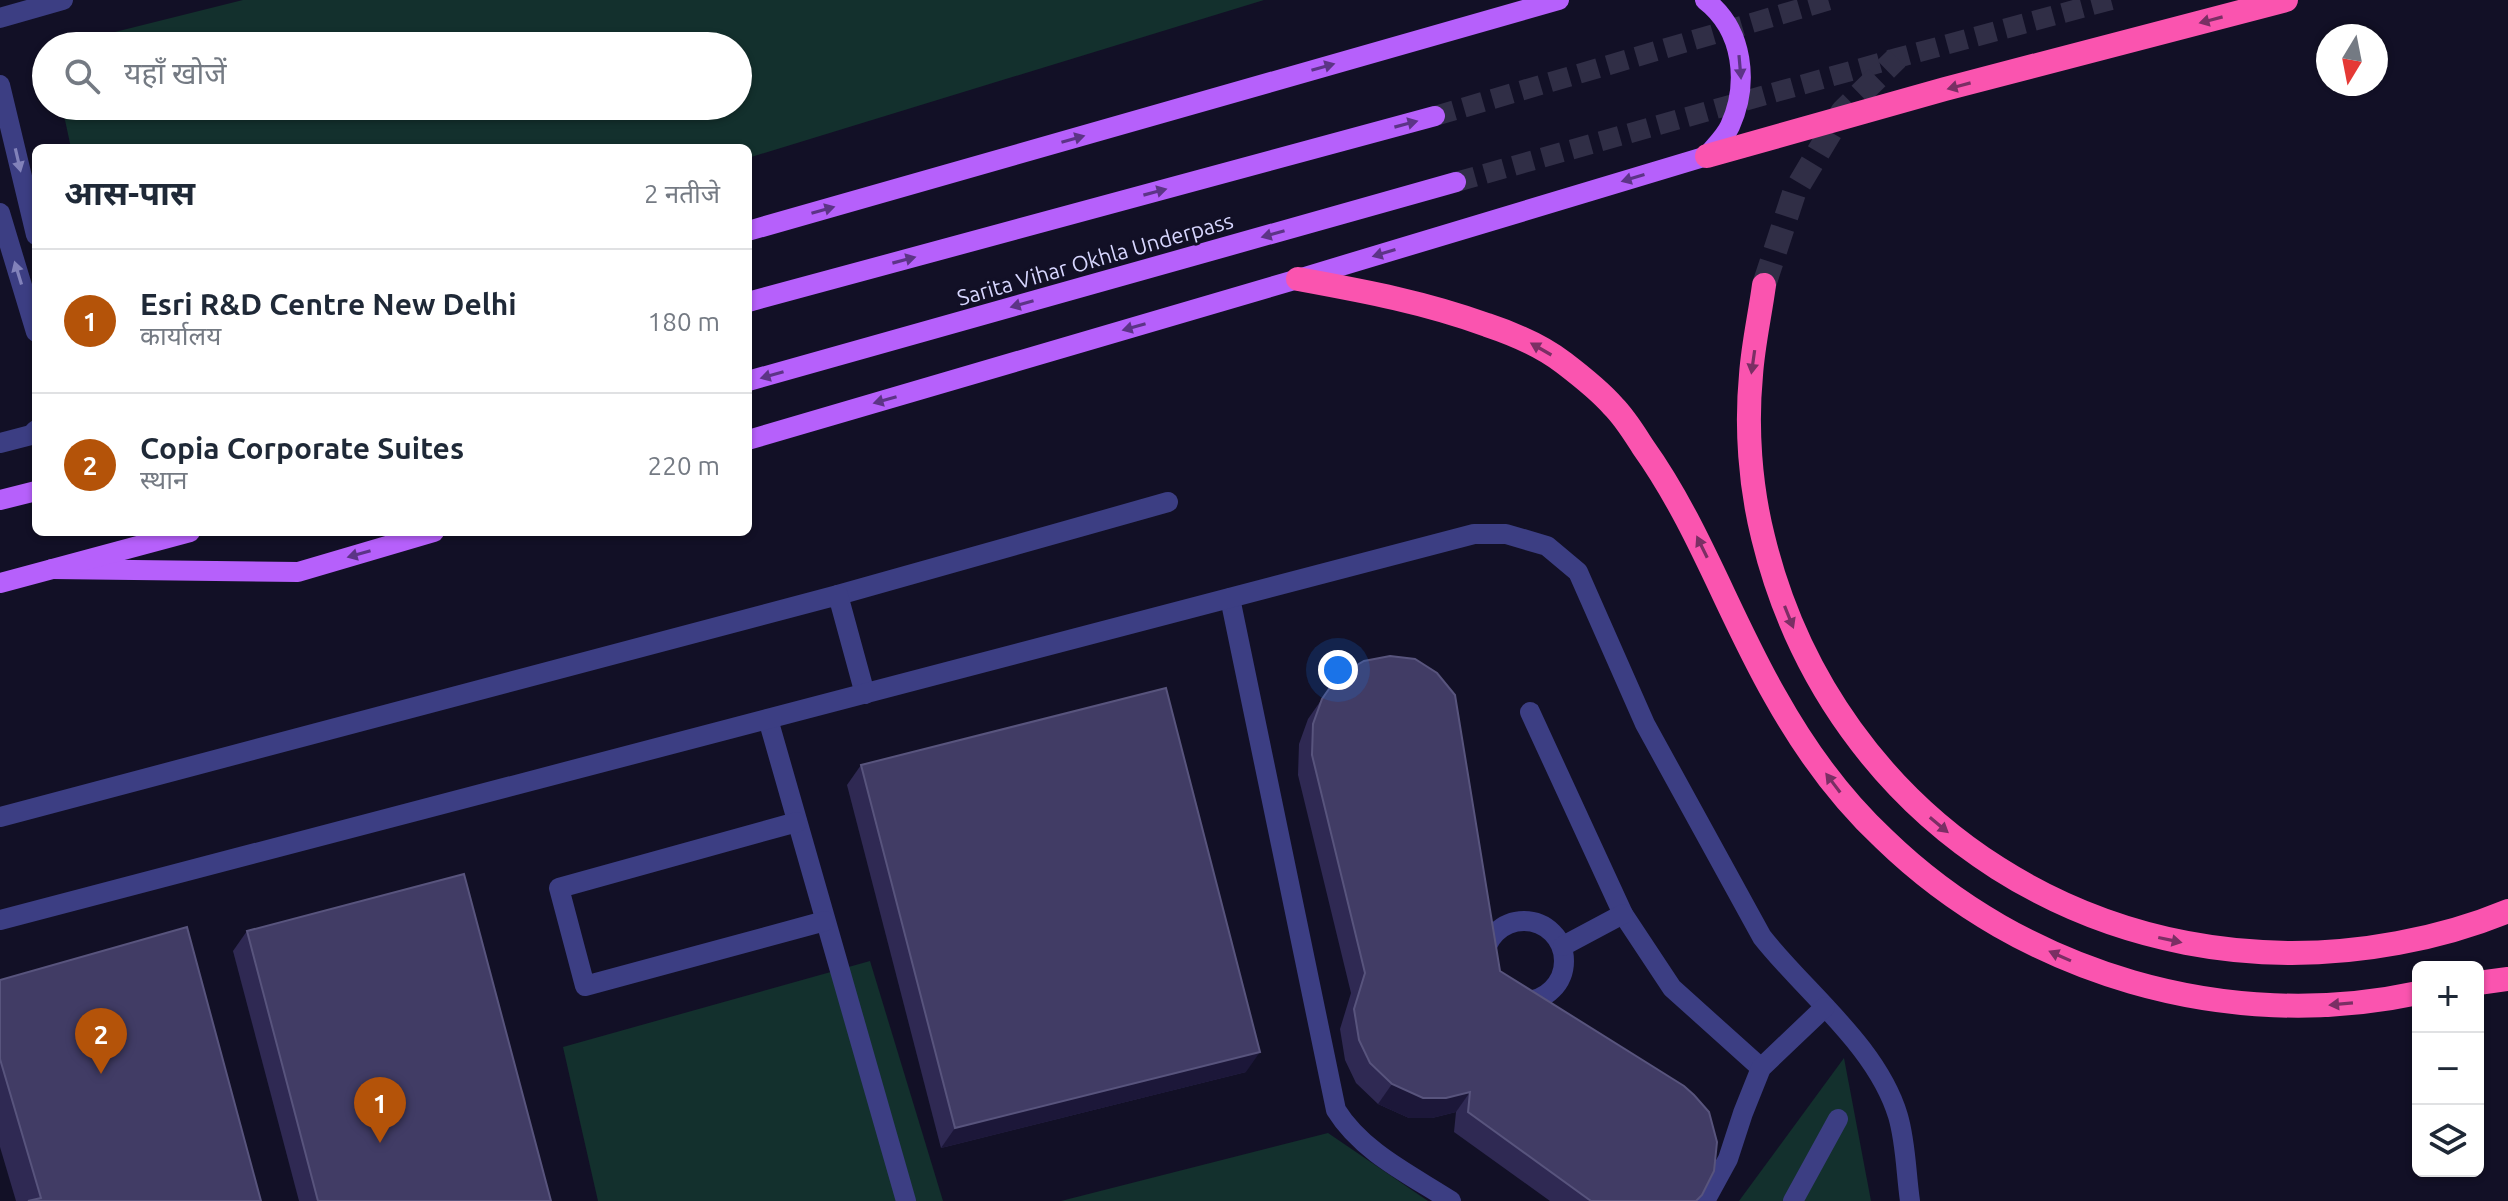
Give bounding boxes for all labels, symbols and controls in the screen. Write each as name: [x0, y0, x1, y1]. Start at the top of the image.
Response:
one-way arrow: [2198, 14, 2223, 26]
north arrow: [2316, 24, 2388, 96]
search box: [32, 32, 752, 120]
icon: search: [60, 54, 104, 98]
one-way arrow: [1733, 55, 1746, 80]
text: यहाँ खोजें: [124, 56, 227, 90]
one-way arrow: [1311, 61, 1336, 73]
one-way arrow: [1947, 80, 1972, 92]
one-way arrow: [1395, 117, 1419, 130]
one-way arrow: [1062, 132, 1086, 145]
one-way arrow: [12, 148, 25, 173]
one-way arrow: [1620, 172, 1644, 185]
text: आस-पास: [64, 173, 195, 211]
text: 2 नतीजे: [644, 179, 720, 208]
one-way arrow: [1143, 185, 1168, 197]
one-way arrow: [811, 203, 835, 216]
street label: Sarita Vihar Okhla Underpass: [954, 207, 1236, 310]
one-way arrow: [1260, 228, 1285, 240]
one-way arrow: [1371, 247, 1395, 260]
one-way arrow: [892, 253, 917, 265]
one-way arrow: [11, 260, 24, 284]
text: Esri R&D Centre New Delhi: [140, 287, 517, 321]
one-way arrow: [1010, 298, 1034, 311]
text: 1: [83, 307, 97, 336]
text: 180 m: [648, 307, 720, 336]
text: कार्यालय: [140, 321, 221, 350]
one-way arrow: [1122, 321, 1146, 334]
one-way arrow: [1530, 342, 1552, 356]
one-way arrow: [1746, 350, 1759, 375]
one-way arrow: [760, 369, 785, 381]
one-way arrow: [872, 394, 896, 407]
text: Copia Corporate Suites: [140, 431, 464, 465]
text: 2: [83, 451, 97, 480]
text: 220 m: [648, 451, 720, 480]
text: स्थान: [140, 465, 187, 494]
one-way arrow: [1696, 535, 1709, 558]
one-way arrow: [346, 548, 370, 561]
one-way arrow: [1783, 605, 1796, 629]
your location: [1318, 650, 1358, 690]
one-way arrow: [1826, 773, 1842, 793]
one-way arrow: [1929, 816, 1949, 833]
one-way arrow: [2157, 934, 2182, 947]
one-way arrow: [2048, 950, 2072, 963]
map controls: [2412, 961, 2484, 1177]
button: +: [2412, 961, 2484, 1033]
one-way arrow: [2328, 998, 2353, 1011]
pin: 2: [75, 1008, 127, 1074]
button: −: [2412, 1033, 2484, 1105]
pin: 1: [354, 1077, 406, 1143]
button: layers: [2412, 1105, 2484, 1177]

